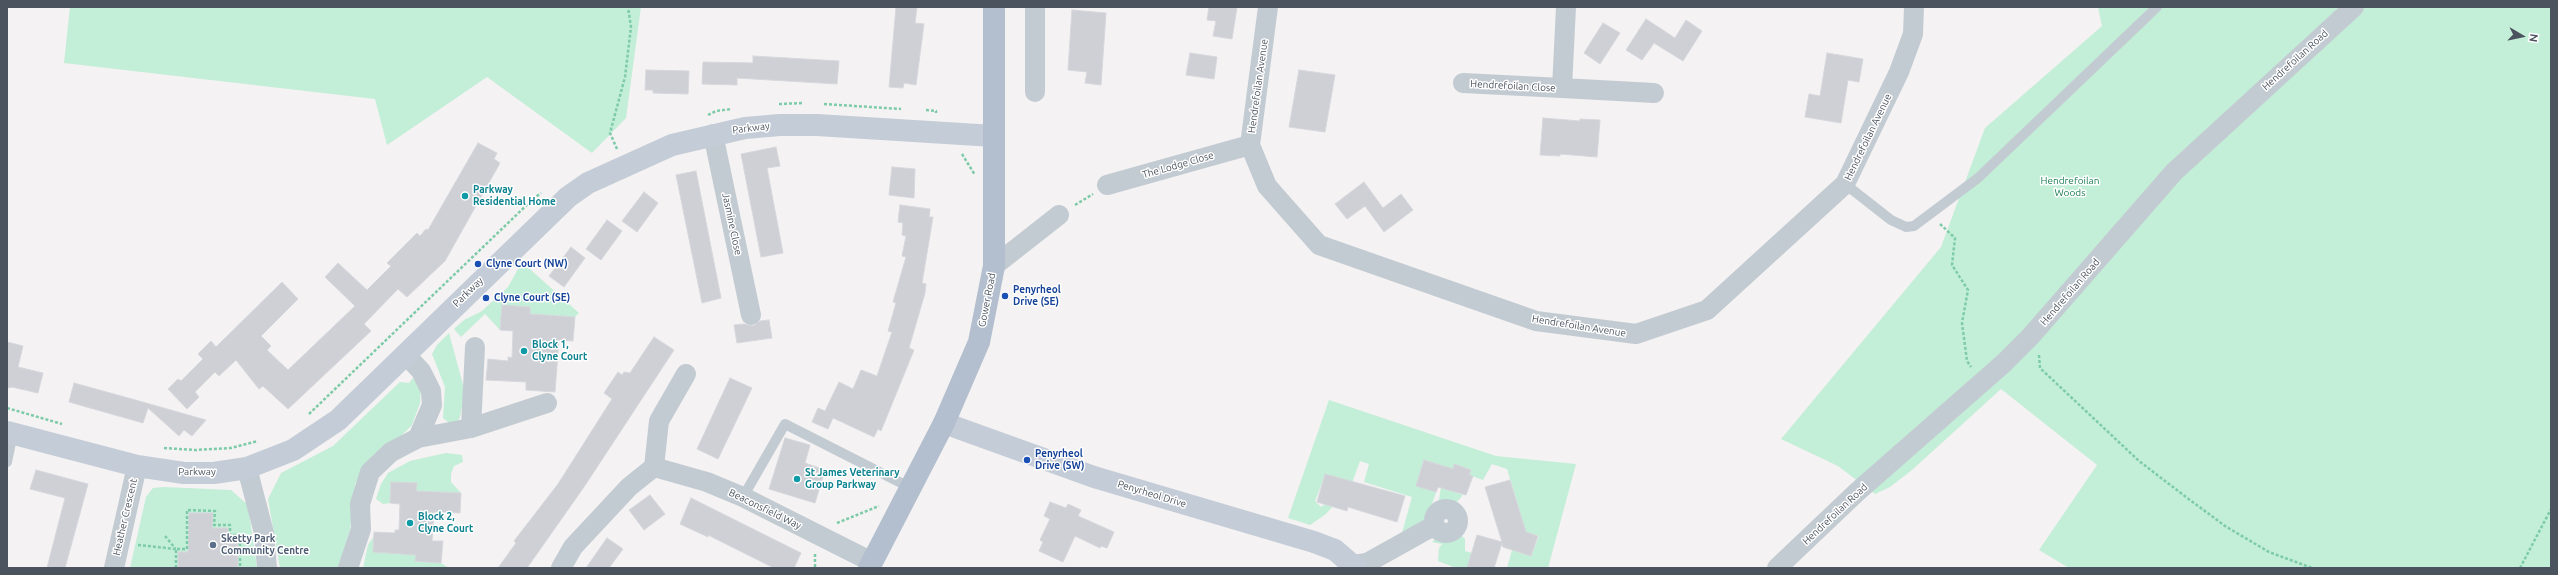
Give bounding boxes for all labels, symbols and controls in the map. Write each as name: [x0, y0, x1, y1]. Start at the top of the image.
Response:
north arrow: [2502, 16, 2542, 56]
street label: Hendrefoilan Road: [2260, 27, 2330, 93]
text: N: [2527, 33, 2540, 43]
street label: Hendrefoilan Avenue: [1245, 38, 1271, 134]
street label: Hendrefoilan Close: [1470, 78, 1556, 94]
street label: Hendrefoilan Avenue: [1842, 92, 1894, 182]
street label: Parkway: [732, 120, 770, 136]
street label: The Lodge Close: [1141, 149, 1215, 181]
park label: Hendrefoilan Woods: [2041, 175, 2099, 198]
place label: Parkway Residential Home: [473, 184, 556, 208]
marker: Parkway Residential Home: [460, 191, 470, 201]
street label: Jasmine Close: [720, 192, 744, 256]
street label: Hendrefoilan Road: [2038, 256, 2102, 328]
place label: Clyne Court (NW): [486, 258, 568, 270]
marker: Clyne Court (NW): [473, 259, 483, 269]
street label: Gower Road: [976, 272, 998, 328]
street label: Parkway: [450, 275, 486, 309]
place label: Penyrheol Drive (SE): [1013, 284, 1061, 308]
marker: Penyrheol Drive (SE): [1000, 291, 1010, 301]
place label: Clyne Court (SE): [494, 292, 570, 304]
marker: Clyne Court (SE): [481, 293, 491, 303]
street label: Hendrefoilan Avenue: [1531, 313, 1627, 339]
place label: Block 1, Clyne Court: [532, 339, 587, 362]
marker: Block 1, Clyne Court: [519, 346, 529, 356]
place label: Penyrheol Drive (SW): [1035, 448, 1085, 472]
marker: Penyrheol Drive (SW): [1022, 455, 1032, 465]
street label: Parkway: [178, 466, 216, 478]
place label: St James Veterinary Group Parkway: [805, 467, 900, 490]
marker: St James Veterinary Group Parkway: [792, 474, 802, 484]
street label: Heather Crescent: [110, 477, 140, 557]
street label: Penyrheol Drive: [1116, 478, 1188, 510]
street label: Hendrefoilan Road: [1800, 481, 1870, 547]
street label: Beaconsfield Way: [727, 486, 803, 532]
place label: Block 2, Clyne Court: [418, 511, 473, 534]
marker: Block 2, Clyne Court: [405, 518, 415, 528]
place label: Sketty Park Community Centre: [221, 533, 309, 556]
marker: Sketty Park Community Centre: [208, 540, 218, 550]

